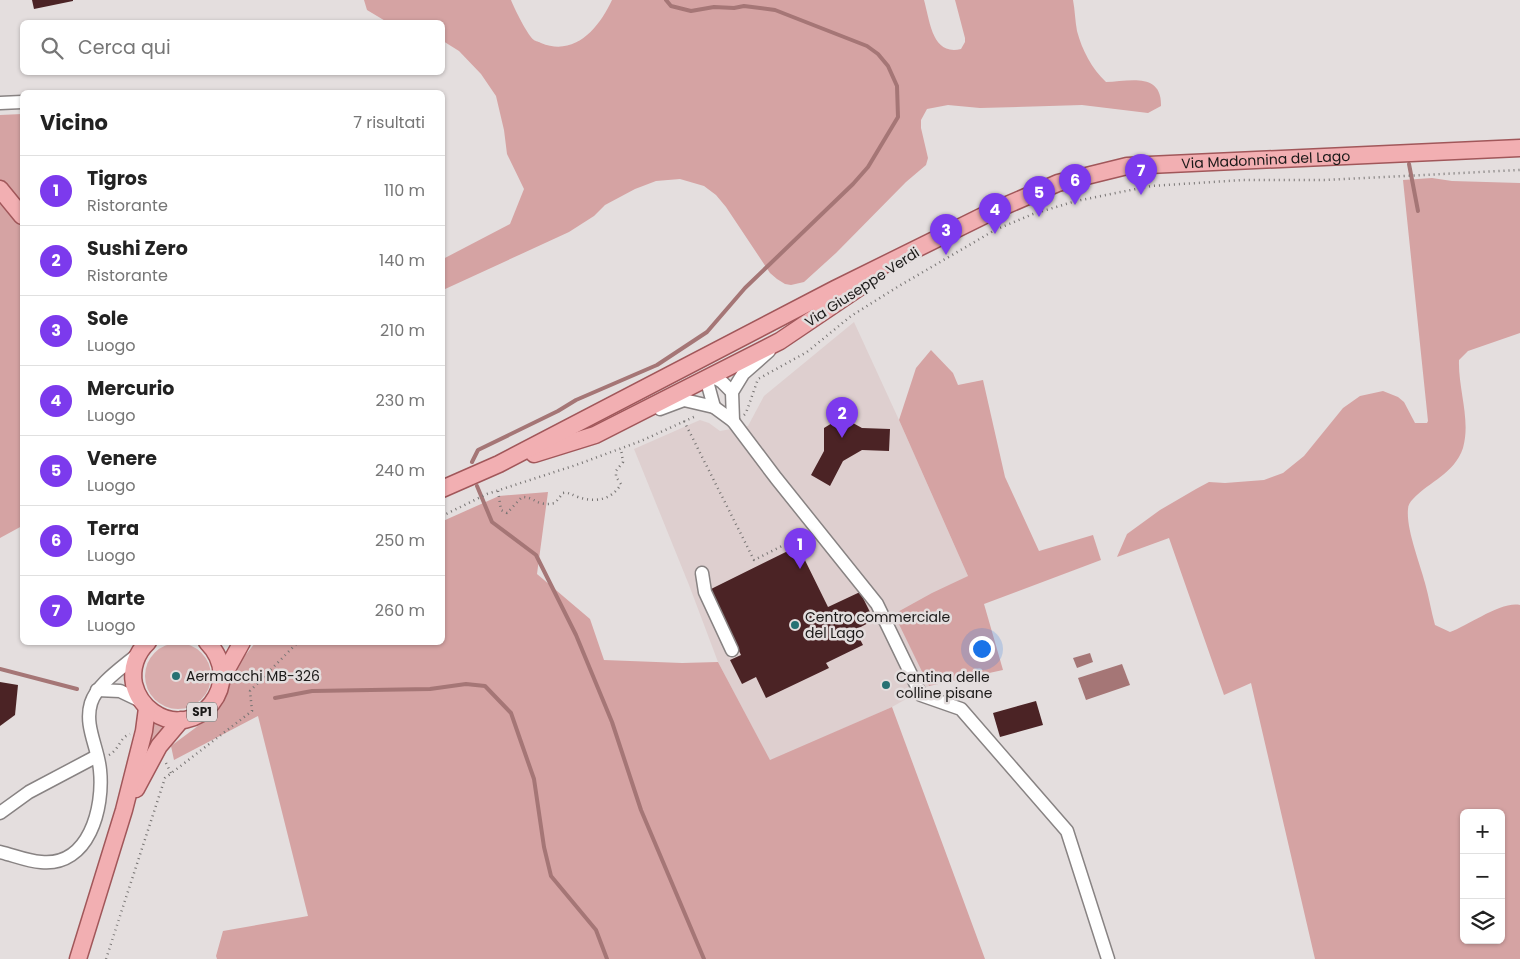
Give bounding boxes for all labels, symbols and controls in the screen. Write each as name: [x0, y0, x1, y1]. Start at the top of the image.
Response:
search box: [20, 20, 445, 75]
icon: search: [38, 34, 66, 62]
text: Cerca qui: [78, 34, 171, 61]
text: Vicino: [40, 108, 108, 137]
text: 7 risultati: [353, 111, 425, 134]
street label: Via Madonnina del Lago: [1181, 146, 1351, 174]
pin: 7: [1125, 154, 1157, 195]
pin: 6: [1059, 164, 1091, 205]
text: Tigros: [87, 165, 148, 192]
pin: 5: [1023, 176, 1055, 217]
text: 1: [53, 179, 59, 202]
text: 110 m: [384, 179, 425, 202]
pin: 4: [979, 193, 1011, 234]
text: Ristorante: [87, 194, 168, 217]
pin: 3: [930, 214, 962, 255]
text: Sushi Zero: [87, 235, 188, 262]
street label: Via Giuseppe Verdi: [801, 242, 923, 332]
text: 2: [51, 249, 61, 272]
text: 140 m: [379, 249, 425, 272]
text: Ristorante: [87, 264, 168, 287]
text: Sole: [87, 305, 128, 332]
text: 3: [51, 319, 61, 342]
text: 210 m: [380, 319, 425, 342]
text: Luogo: [87, 334, 135, 357]
text: Mercurio: [87, 375, 174, 402]
text: 4: [51, 389, 61, 412]
text: 230 m: [376, 389, 425, 412]
pin: 2: [826, 397, 858, 438]
text: Luogo: [87, 404, 135, 427]
text: Venere: [87, 445, 157, 472]
text: 5: [51, 459, 61, 482]
text: 240 m: [375, 459, 425, 482]
text: Luogo: [87, 474, 135, 497]
text: Terra: [87, 515, 139, 542]
pin: 1: [784, 528, 816, 569]
text: 6: [51, 529, 61, 552]
text: 250 m: [375, 529, 425, 552]
text: Luogo: [87, 544, 135, 567]
text: Marte: [87, 585, 145, 612]
text: 7: [52, 599, 60, 622]
text: 260 m: [375, 599, 425, 622]
place label: Centro commerciale del Lago: [805, 607, 951, 643]
text: Luogo: [87, 614, 135, 637]
marker: Centro commerciale del Lago: [789, 619, 801, 631]
your location: [969, 636, 995, 662]
place label: Aermacchi MB-326: [186, 666, 320, 686]
place label: Cantina delle colline pisane: [896, 667, 993, 703]
marker: Aermacchi MB-326: [170, 670, 182, 682]
marker: Cantina delle colline pisane: [880, 679, 892, 691]
road number: SP1: [187, 702, 217, 722]
map controls: [1460, 809, 1505, 944]
button: +: [1460, 809, 1505, 854]
button: −: [1460, 854, 1505, 899]
button: layers: [1460, 899, 1505, 944]

